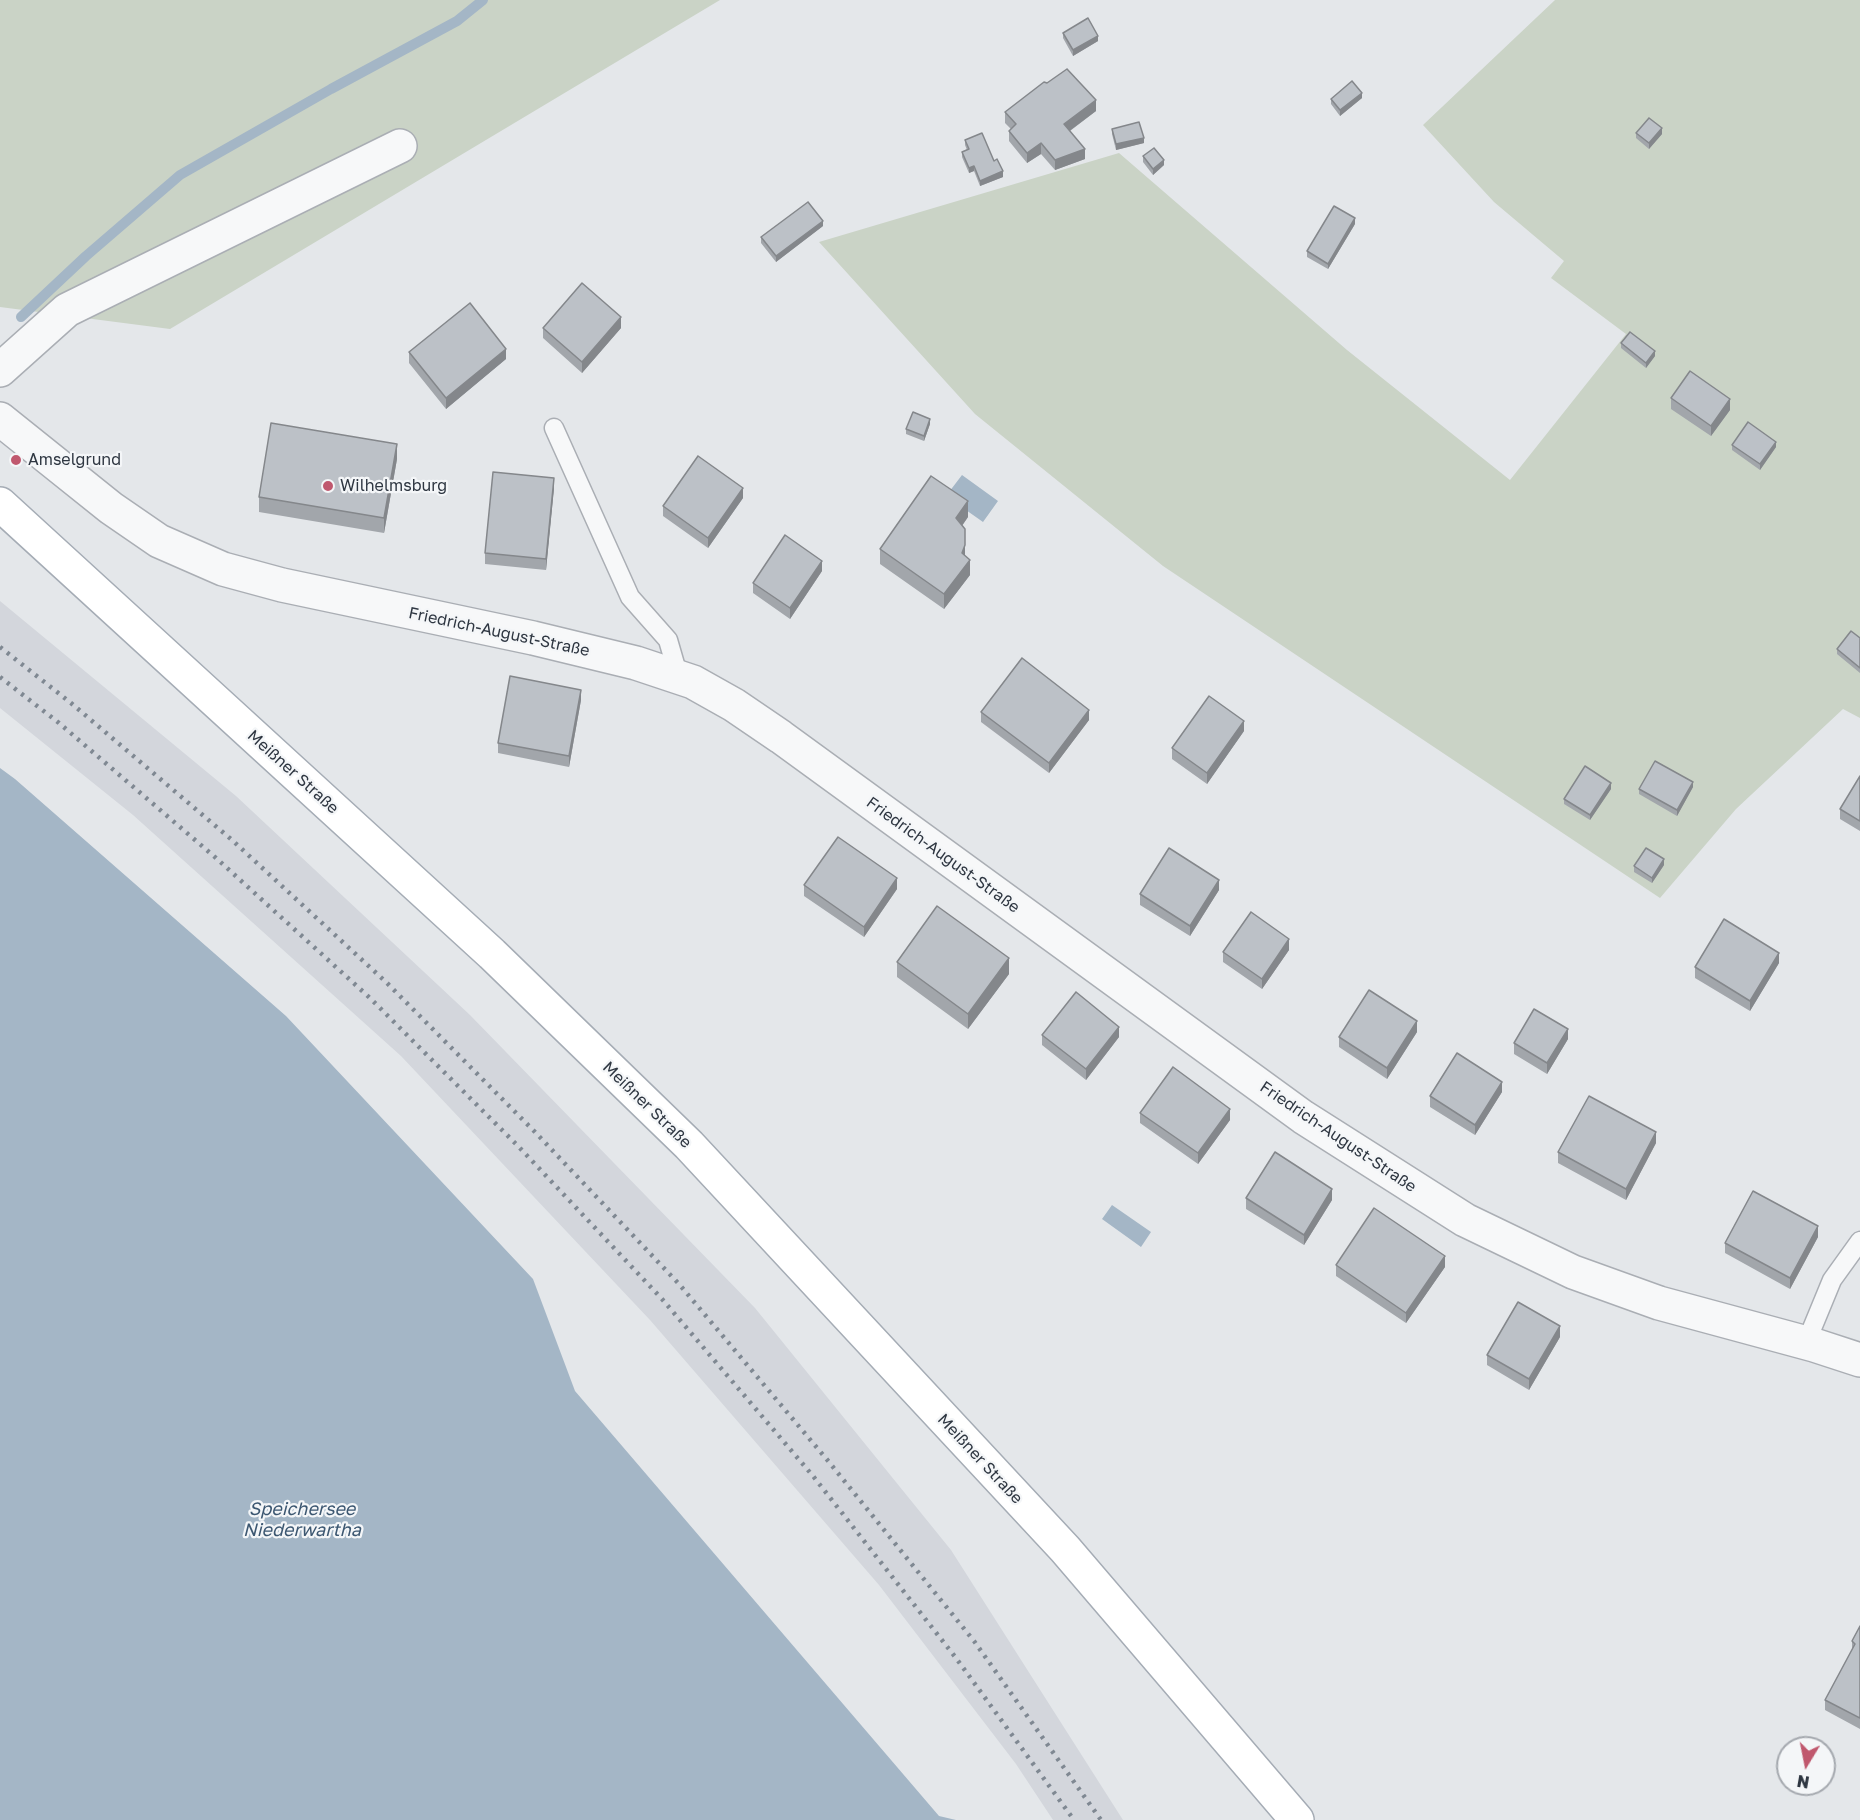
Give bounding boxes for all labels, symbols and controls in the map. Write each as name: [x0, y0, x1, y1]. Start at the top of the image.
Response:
place label: Amselgrund: [28, 450, 121, 470]
marker: Amselgrund: [9, 453, 23, 467]
place label: Wilhelmsburg: [340, 476, 447, 496]
marker: Wilhelmsburg: [321, 479, 335, 493]
street label: Friedrich-August-Straße: [407, 603, 591, 661]
street label: Meißner Straße: [243, 726, 343, 818]
street label: Friedrich-August-Straße: [863, 793, 1023, 917]
street label: Meißner Straße: [599, 1058, 695, 1152]
street label: Friedrich-August-Straße: [1256, 1077, 1420, 1197]
street label: Meißner Straße: [933, 1410, 1027, 1508]
water label: Speichersee Niederwartha: [243, 1498, 361, 1540]
north arrow: [1776, 1736, 1836, 1796]
text: N: [1795, 1771, 1811, 1793]

